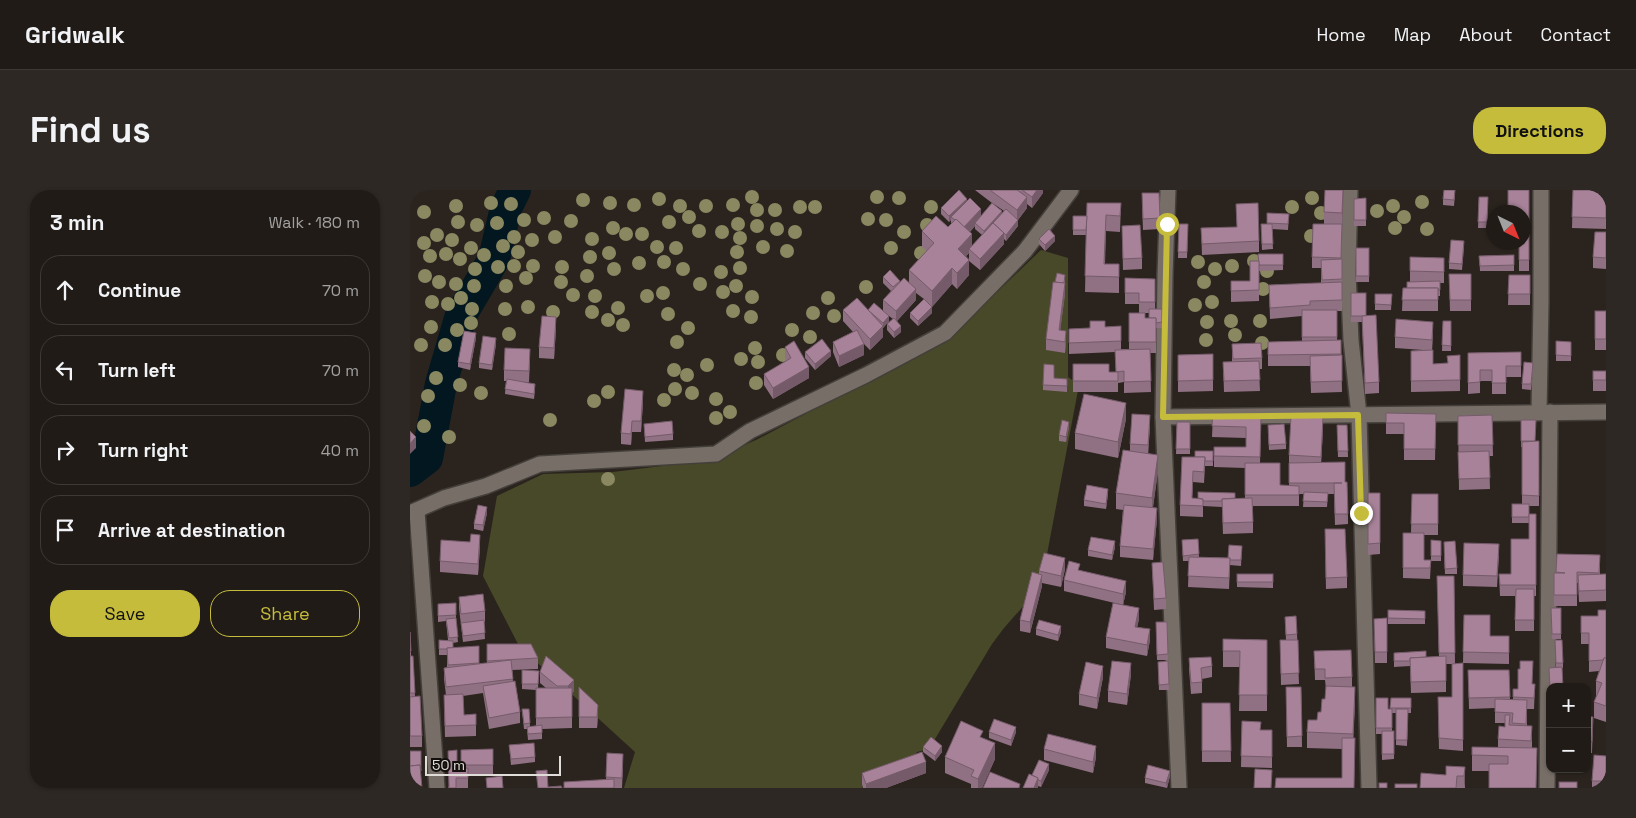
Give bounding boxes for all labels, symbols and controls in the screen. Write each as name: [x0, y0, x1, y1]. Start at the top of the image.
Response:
text: Gridwalk: [25, 19, 125, 50]
text: Home: [1317, 23, 1366, 46]
text: Map: [1394, 23, 1431, 46]
text: About: [1459, 23, 1513, 46]
text: Contact: [1541, 23, 1611, 46]
button: Directions: [1473, 107, 1606, 154]
text: Find us: [30, 108, 151, 152]
north arrow: [1486, 205, 1531, 250]
text: 3 min: [50, 209, 105, 236]
text: Walk · 180 m: [268, 212, 360, 233]
route start: [1156, 213, 1179, 236]
icon: ahead: [51, 276, 79, 304]
text: Continue: [98, 278, 181, 303]
text: 70 m: [322, 280, 359, 301]
icon: left: [51, 356, 79, 384]
text: Turn left: [98, 358, 176, 383]
text: 70 m: [322, 360, 359, 381]
icon: right: [51, 436, 79, 464]
text: Turn right: [98, 438, 188, 463]
text: 40 m: [321, 440, 359, 461]
route end: [1350, 502, 1373, 525]
icon: arrive: [51, 516, 79, 544]
text: Arrive at destination: [98, 518, 286, 543]
button: Save: [50, 590, 200, 637]
button: Share: [210, 590, 360, 637]
map controls: [1546, 683, 1591, 773]
button: +: [1546, 683, 1591, 728]
button: −: [1546, 728, 1591, 773]
scale bar: [425, 753, 561, 776]
text: 50 m: [432, 756, 465, 774]

